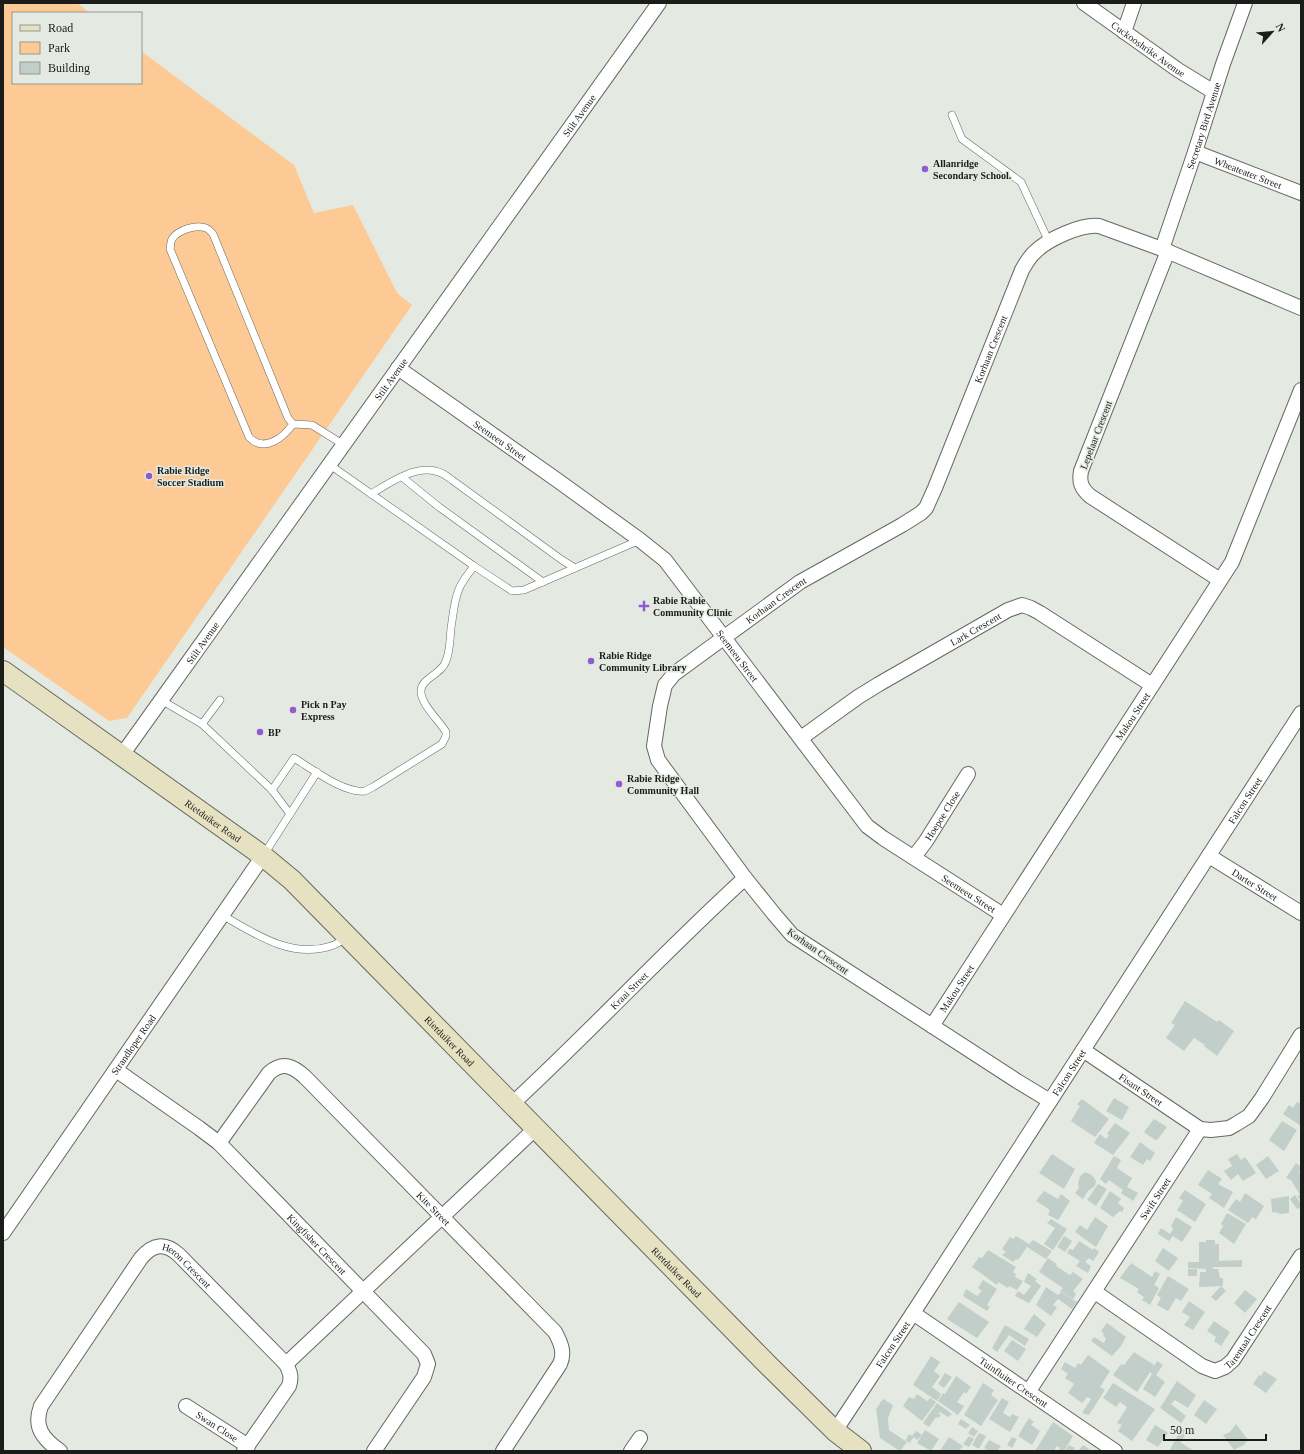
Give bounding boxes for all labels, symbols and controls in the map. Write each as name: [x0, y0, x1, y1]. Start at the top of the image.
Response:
legend: [12, 12, 142, 84]
north arrow: [1252, 12, 1292, 52]
street label: Cuckooshrike Avenue: [1109, 19, 1188, 79]
text: Road: [48, 21, 73, 35]
text: N: [1274, 21, 1288, 34]
text: Park: [48, 41, 70, 55]
text: Building: [48, 61, 90, 75]
street label: Secretary Bird Avenue: [1184, 80, 1222, 171]
street label: Stilt Avenue: [560, 92, 598, 138]
street label: Wheateater Street: [1213, 155, 1284, 191]
place label: Allanridge Secondary School.: [933, 158, 1012, 181]
marker: Allanridge Secondary School.: [920, 164, 930, 174]
street label: Korhaan Crescent: [972, 313, 1009, 385]
street label: Stilt Avenue: [372, 355, 410, 402]
street label: Lepelaar Crescent: [1078, 399, 1114, 471]
street label: Seemeeu Street: [472, 418, 529, 462]
place label: Rabie Ridge Soccer Stadium: [157, 465, 224, 488]
marker: Rabie Ridge Soccer Stadium: [144, 471, 154, 481]
street label: Korhaan Crescent: [743, 574, 808, 625]
place label: Rabie Rabie Community Clinic: [653, 595, 733, 618]
marker: Rabie Rabie Community Clinic: [638, 600, 650, 612]
street label: Lark Crescent: [948, 610, 1003, 648]
street label: Stilt Avenue: [183, 619, 221, 666]
street label: Seemeeu Street: [714, 628, 761, 684]
place label: Rabie Ridge Community Library: [599, 650, 687, 673]
marker: Rabie Ridge Community Library: [586, 656, 596, 666]
street label: Makou Street: [1113, 690, 1152, 742]
place label: Pick n Pay Express: [301, 699, 347, 722]
marker: Pick n Pay Express: [288, 705, 298, 715]
marker: BP: [255, 727, 265, 737]
place label: BP: [268, 727, 281, 738]
place label: Rabie Ridge Community Hall: [627, 773, 699, 796]
street label: Falcon Street: [1225, 775, 1264, 826]
marker: Rabie Ridge Community Hall: [614, 779, 624, 789]
street label: Hoepoe Close: [922, 788, 962, 842]
street label: Rietduiker Road: [183, 797, 243, 844]
street label: Darter Street: [1230, 866, 1280, 903]
street label: Seemeeu Street: [940, 872, 998, 915]
street label: Korhaan Crescent: [785, 926, 851, 976]
street label: Makou Street: [937, 962, 976, 1014]
street label: Kraai Street: [608, 969, 650, 1011]
street label: Strandloper Road: [109, 1012, 158, 1077]
street label: Rietduiker Road: [423, 1013, 477, 1068]
street label: Falcon Street: [1050, 1047, 1088, 1098]
street label: Fisant Street: [1117, 1071, 1165, 1108]
street label: Swift Street: [1137, 1175, 1172, 1221]
street label: Kite Street: [415, 1189, 453, 1228]
street label: Kingfisher Crescent: [285, 1211, 349, 1277]
street label: Heron Crescent: [161, 1241, 214, 1290]
street label: Rietduiker Road: [650, 1245, 704, 1299]
street label: Tarentaal Crescent: [1222, 1302, 1273, 1371]
street label: Falcon Street: [873, 1319, 912, 1369]
street label: Tuinfluiter Crescent: [977, 1355, 1050, 1409]
street label: Swan Close: [194, 1409, 241, 1444]
scale bar: [1164, 1416, 1266, 1442]
text: 50 m: [1170, 1423, 1195, 1437]

